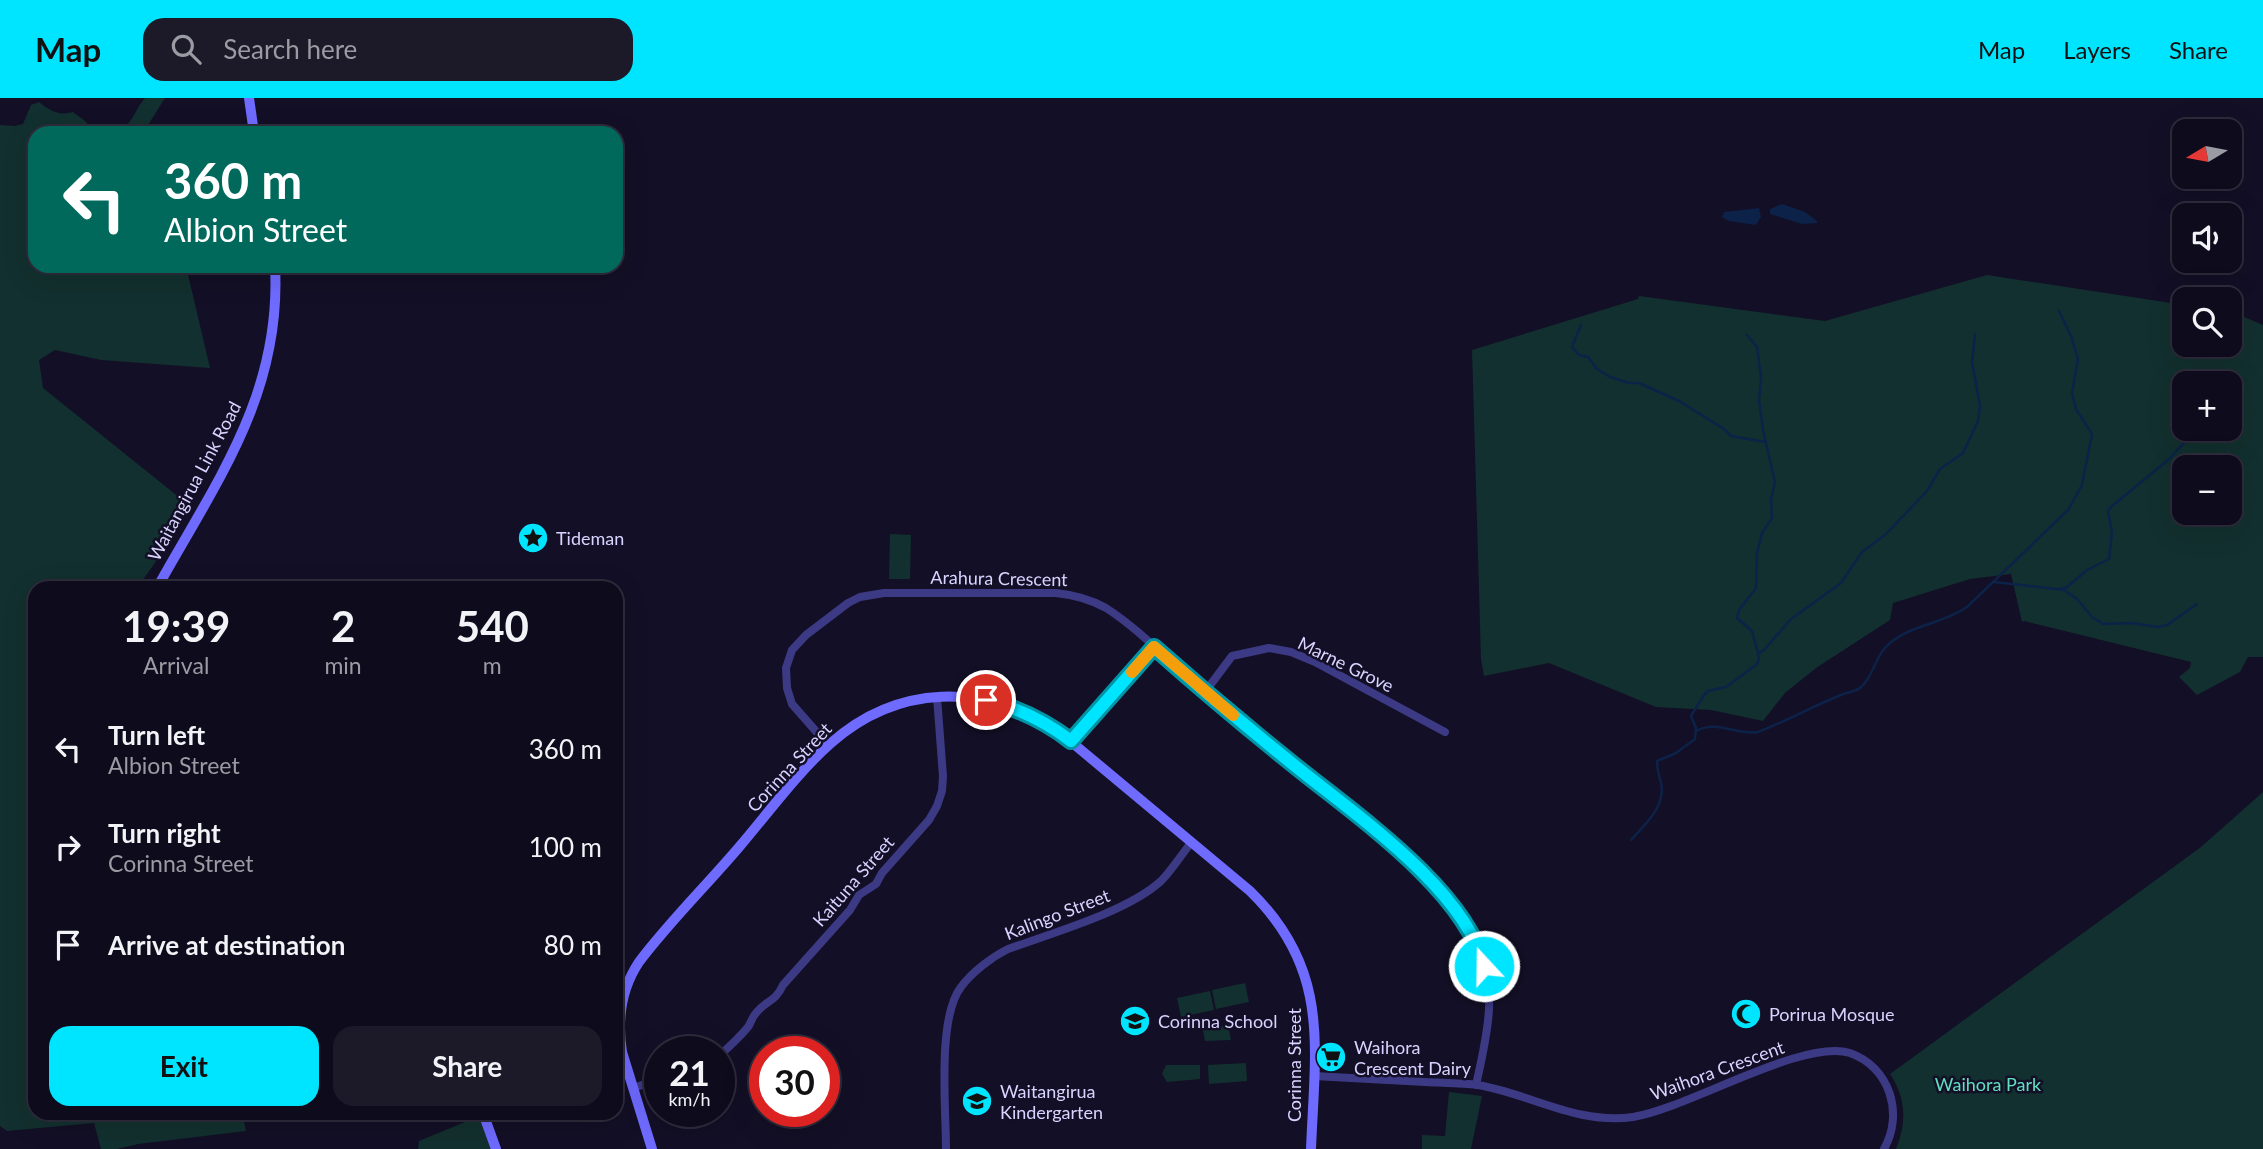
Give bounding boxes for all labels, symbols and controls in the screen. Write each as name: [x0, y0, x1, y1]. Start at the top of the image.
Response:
search box: [143, 18, 633, 81]
text: Map: [35, 29, 101, 69]
icon: search: [167, 30, 205, 68]
text: Search here: [223, 33, 357, 65]
text: Map: [1978, 35, 2025, 64]
text: Layers: [2063, 35, 2131, 64]
text: Share: [2169, 35, 2228, 64]
north arrow: [2172, 119, 2242, 189]
map controls: [2172, 119, 2242, 525]
text: 360 m: [164, 151, 302, 209]
icon: left: [49, 154, 140, 245]
button: sound: [2172, 203, 2242, 273]
text: Albion Street: [164, 210, 347, 249]
button: search: [2172, 287, 2242, 357]
button: +: [2172, 371, 2242, 441]
street label: Waitangirua Link Road: [143, 398, 245, 564]
button: −: [2172, 455, 2242, 525]
place icon: Tideman: [516, 521, 550, 555]
place label: Tideman: [556, 527, 624, 549]
street label: Arahura Crescent: [930, 566, 1068, 590]
text: 19:39: [122, 601, 230, 651]
text: 2: [331, 601, 355, 651]
text: 540: [456, 601, 529, 651]
street label: Marne Grove: [1295, 631, 1397, 697]
text: Arrival: [143, 651, 209, 679]
text: min: [324, 651, 362, 679]
text: m: [483, 651, 502, 679]
pin: [956, 670, 1016, 730]
icon: arrive: [967, 681, 1005, 719]
street label: Corinna Street: [742, 717, 836, 816]
text: Turn left: [108, 719, 205, 751]
icon: left: [49, 730, 87, 768]
text: 360 m: [529, 733, 602, 765]
text: Albion Street: [108, 751, 240, 779]
text: Turn right: [108, 817, 221, 849]
icon: right: [49, 828, 87, 866]
text: 100 m: [529, 831, 602, 863]
street label: Kaituna Street: [808, 831, 899, 931]
text: Corinna Street: [108, 849, 254, 877]
street label: Kalingo Street: [1001, 884, 1113, 944]
icon: arrive: [49, 926, 87, 964]
text: Arrive at destination: [108, 929, 345, 961]
text: 80 m: [544, 929, 602, 961]
position arrow: [1447, 929, 1521, 1003]
mosque icon: Porirua Mosque: [1729, 997, 1763, 1031]
place label: Porirua Mosque: [1769, 1003, 1895, 1025]
school or university icon: Corinna School: [1118, 1004, 1152, 1038]
street label: Corinna Street: [1283, 1007, 1305, 1122]
place label: Corinna School: [1158, 1010, 1278, 1032]
button: Exit: [49, 1026, 319, 1106]
button: Share: [333, 1026, 602, 1106]
street label: Waihora Crescent: [1647, 1035, 1787, 1104]
speed limit sign: 30: [749, 1036, 840, 1127]
place label: Waihora Crescent Dairy: [1354, 1036, 1472, 1079]
supermarket icon: Waihora Crescent Dairy: [1314, 1040, 1348, 1074]
text: 21: [669, 1051, 710, 1093]
park label: Waihora Park: [1935, 1073, 2042, 1095]
place label: Waitangirua Kindergarten: [1000, 1080, 1103, 1123]
school or university icon: Waitangirua Kindergarten: [960, 1084, 994, 1118]
text: km/h: [668, 1088, 711, 1110]

